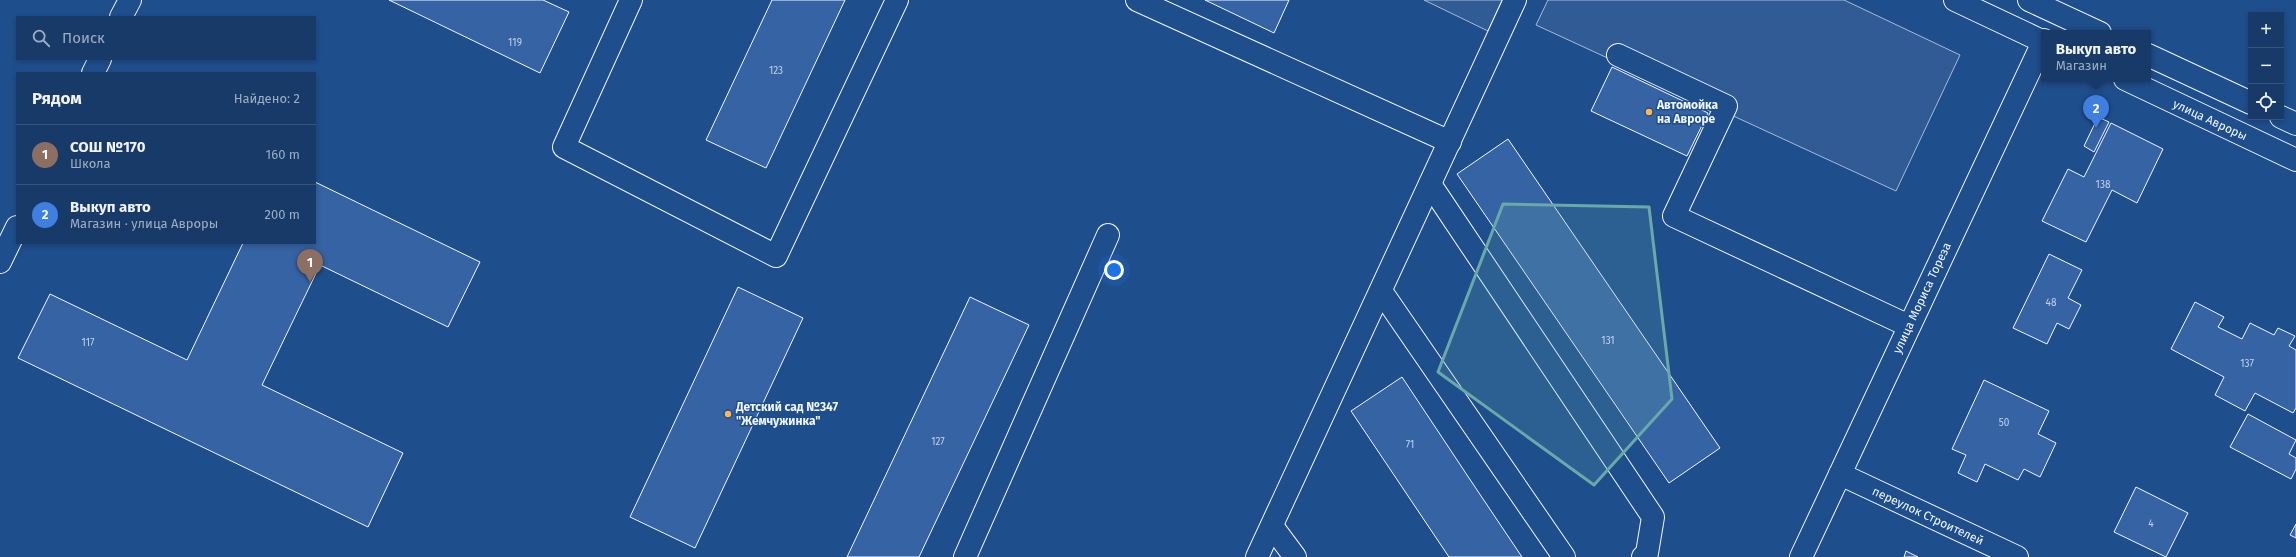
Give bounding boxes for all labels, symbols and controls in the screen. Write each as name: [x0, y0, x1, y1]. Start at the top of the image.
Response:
map controls: [2248, 12, 2284, 120]
button: +: [2248, 12, 2284, 48]
search box: [16, 16, 316, 60]
icon: search: [30, 27, 52, 49]
text: Поиск: [62, 29, 105, 47]
popup: [2041, 30, 2151, 82]
house number: 119: [508, 37, 522, 49]
text: Выкуп авто: [2056, 40, 2136, 58]
button: −: [2248, 48, 2284, 84]
text: Магазин: [2056, 58, 2107, 73]
house number: 123: [769, 65, 783, 77]
button: locate: [2248, 84, 2284, 120]
text: Рядом: [32, 88, 82, 109]
text: Найдено: 2: [234, 91, 300, 106]
pin: 2: [2083, 95, 2109, 128]
street label: улица Авроры: [2171, 97, 2249, 143]
place label: Автомойка на Авроре: [1656, 98, 1718, 126]
marker: Автомойка на Авроре: [1644, 107, 1654, 117]
text: СОШ №170: [70, 138, 145, 156]
text: 1: [42, 147, 48, 162]
text: 160 m: [266, 147, 300, 162]
text: Школа: [70, 156, 111, 171]
house number: 138: [2096, 179, 2111, 191]
text: Выкуп авто: [70, 198, 151, 216]
text: 2: [42, 207, 48, 222]
text: 200 m: [264, 207, 300, 222]
text: Магазин · улица Авроры: [70, 216, 218, 231]
street label: улица Мориса Тореза: [1890, 240, 1954, 356]
pin: 1: [297, 249, 323, 282]
your location: [1104, 260, 1124, 280]
house number: 48: [2046, 297, 2057, 309]
house number: 131: [1601, 335, 1615, 347]
house number: 117: [82, 337, 95, 349]
house number: 137: [2240, 358, 2254, 370]
place label: Детский сад №347 "Жемчужинка": [735, 400, 839, 428]
marker: Детский сад №347 "Жемчужинка": [723, 409, 733, 419]
house number: 50: [1999, 417, 2010, 429]
house number: 127: [931, 436, 945, 448]
house number: 71: [1406, 439, 1414, 451]
street label: переулок Строителей: [1870, 484, 1986, 548]
house number: 4: [2148, 518, 2154, 530]

